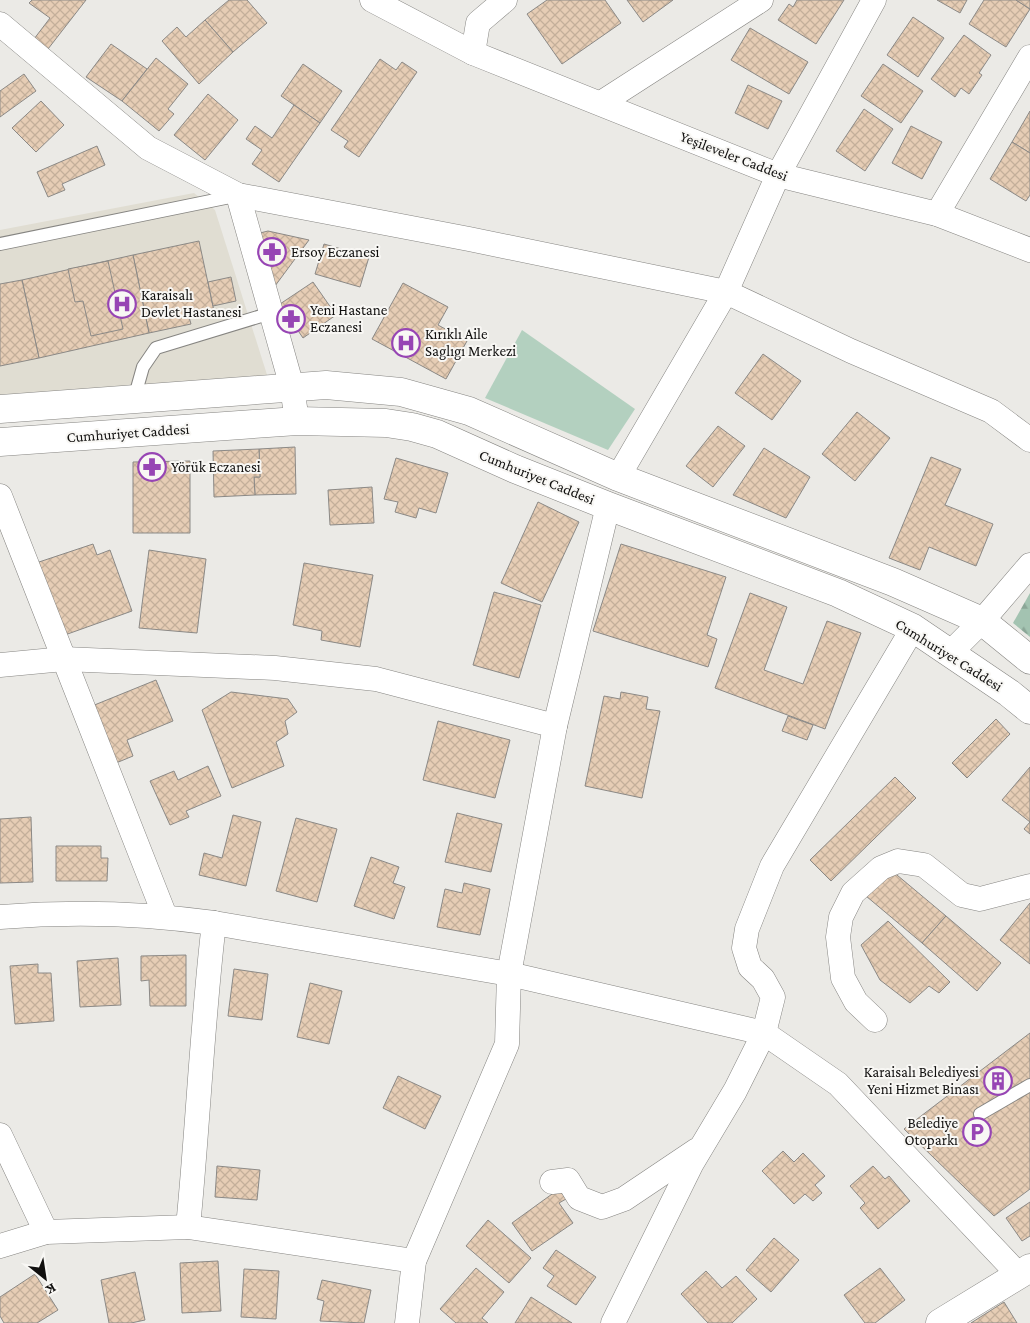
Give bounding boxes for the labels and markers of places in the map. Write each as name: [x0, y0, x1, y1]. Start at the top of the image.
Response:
pharmacy icon: Ersoy Eczanesi: [257, 237, 287, 267]
place label: Ersoy Eczanesi: [291, 244, 380, 261]
place label: Karaisalı Devlet Hastanesi: [141, 287, 242, 320]
hospital icon: Karaisalı Devlet Hastanesi: [107, 289, 137, 319]
place label: Yeni Hastane Eczanesi: [310, 302, 388, 335]
pharmacy icon: Yeni Hastane Eczanesi: [276, 304, 306, 334]
place label: Kırıklı Aile Saglıgı Merkezi: [425, 326, 516, 360]
hospital icon: Kırıklı Aile Saglıgı Merkezi: [391, 328, 421, 358]
pharmacy icon: Yörük Eczanesi: [137, 452, 167, 482]
place label: Yörük Eczanesi: [171, 459, 261, 475]
place label: Karaisalı Belediyesi Yeni Hizmet Binası: [864, 1064, 979, 1097]
building icon: Karaisalı Belediyesi Yeni Hizmet Binası: [983, 1066, 1013, 1096]
place label: Belediye Otoparkı: [905, 1115, 958, 1149]
parking icon: Belediye Otoparkı: [962, 1117, 992, 1147]

